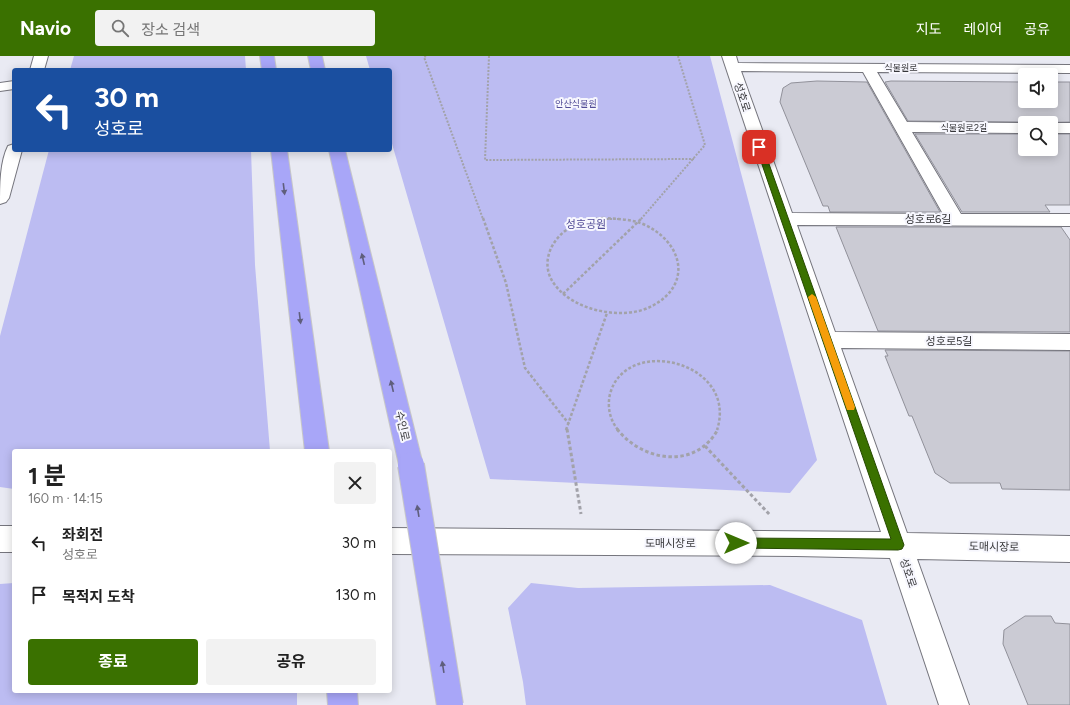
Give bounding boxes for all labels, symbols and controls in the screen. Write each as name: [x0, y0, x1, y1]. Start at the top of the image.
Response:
search box: [95, 10, 375, 46]
text: Navio: [20, 17, 71, 40]
icon: search: [109, 17, 131, 39]
text: 장소 검색: [141, 21, 200, 39]
text: 지도: [916, 21, 942, 38]
text: 레이어: [964, 21, 1002, 38]
text: 공유: [1024, 21, 1050, 38]
street label: 식물원로: [884, 62, 918, 73]
map controls: [1018, 68, 1058, 156]
button: sound: [1018, 68, 1058, 108]
text: 30 m: [94, 80, 159, 114]
street label: 성호로: [731, 81, 753, 113]
icon: left: [28, 84, 80, 136]
park label: 안산식물원: [555, 98, 597, 109]
button: search: [1018, 116, 1058, 156]
text: 성호로: [94, 118, 144, 140]
street label: 식물원로2길: [941, 122, 987, 133]
pin: [742, 130, 776, 164]
icon: arrive: [748, 136, 770, 158]
one-way arrow: [281, 183, 287, 195]
street label: 성호로6길: [905, 213, 951, 226]
park label: 성호공원: [566, 218, 606, 231]
one-way arrow: [359, 253, 365, 265]
one-way arrow: [297, 312, 303, 324]
street label: 성호로5길: [926, 335, 972, 348]
one-way arrow: [389, 379, 395, 392]
street label: 수인로: [392, 410, 412, 442]
text: 1 분: [28, 461, 66, 490]
button: close: [334, 462, 376, 504]
text: 160 m · 14:15: [28, 491, 103, 506]
one-way arrow: [415, 504, 421, 517]
position arrow: [715, 522, 757, 564]
text: 좌회전: [62, 526, 103, 544]
icon: left: [28, 532, 50, 554]
text: 30 m: [342, 534, 376, 552]
street label: 도매시장로: [645, 537, 695, 550]
street label: 도매시장로: [969, 540, 1019, 554]
text: 성호로: [62, 547, 98, 562]
street label: 성호로: [897, 557, 919, 589]
icon: arrive: [28, 584, 50, 606]
text: 130 m: [336, 586, 376, 604]
text: 목적지 도착: [62, 588, 135, 606]
button: 종료: [28, 639, 198, 685]
button: 공유: [206, 639, 376, 685]
one-way arrow: [440, 660, 446, 673]

